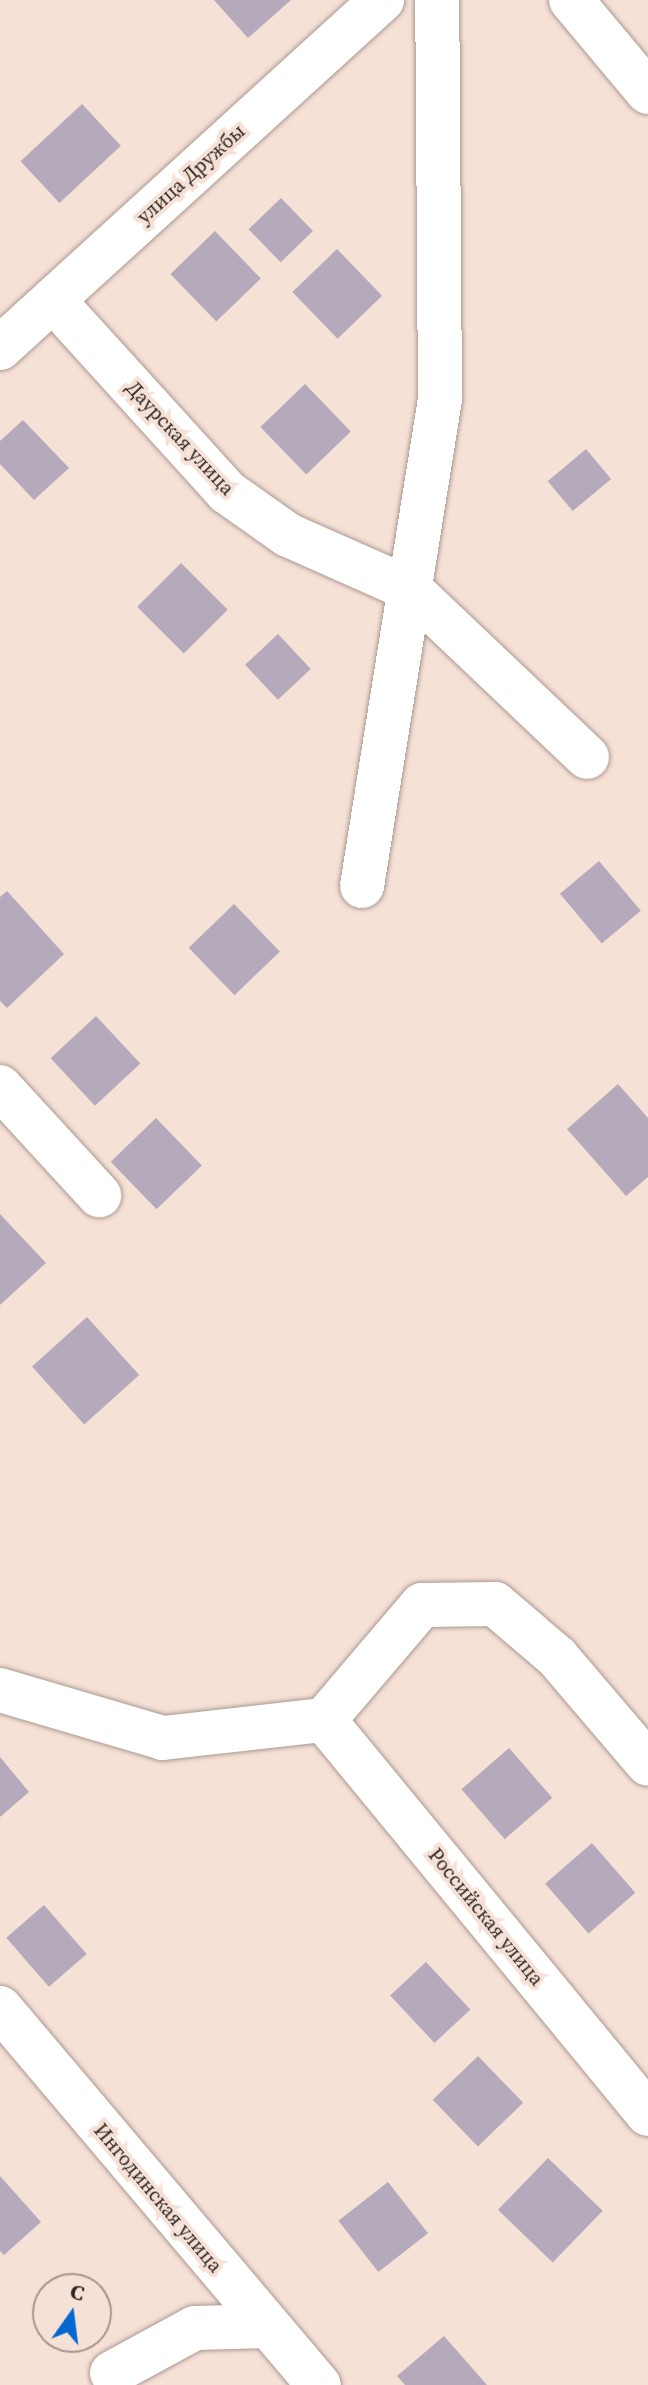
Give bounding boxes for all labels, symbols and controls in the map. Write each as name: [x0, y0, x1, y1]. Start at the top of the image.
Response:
street label: улица Дружбы: [132, 119, 250, 229]
street label: Даурская улица: [121, 376, 239, 500]
street label: Российская улица: [423, 1843, 549, 1991]
street label: Ингодинская улица: [89, 2119, 227, 2277]
north arrow: [32, 2273, 112, 2353]
text: С: [67, 2275, 88, 2308]

